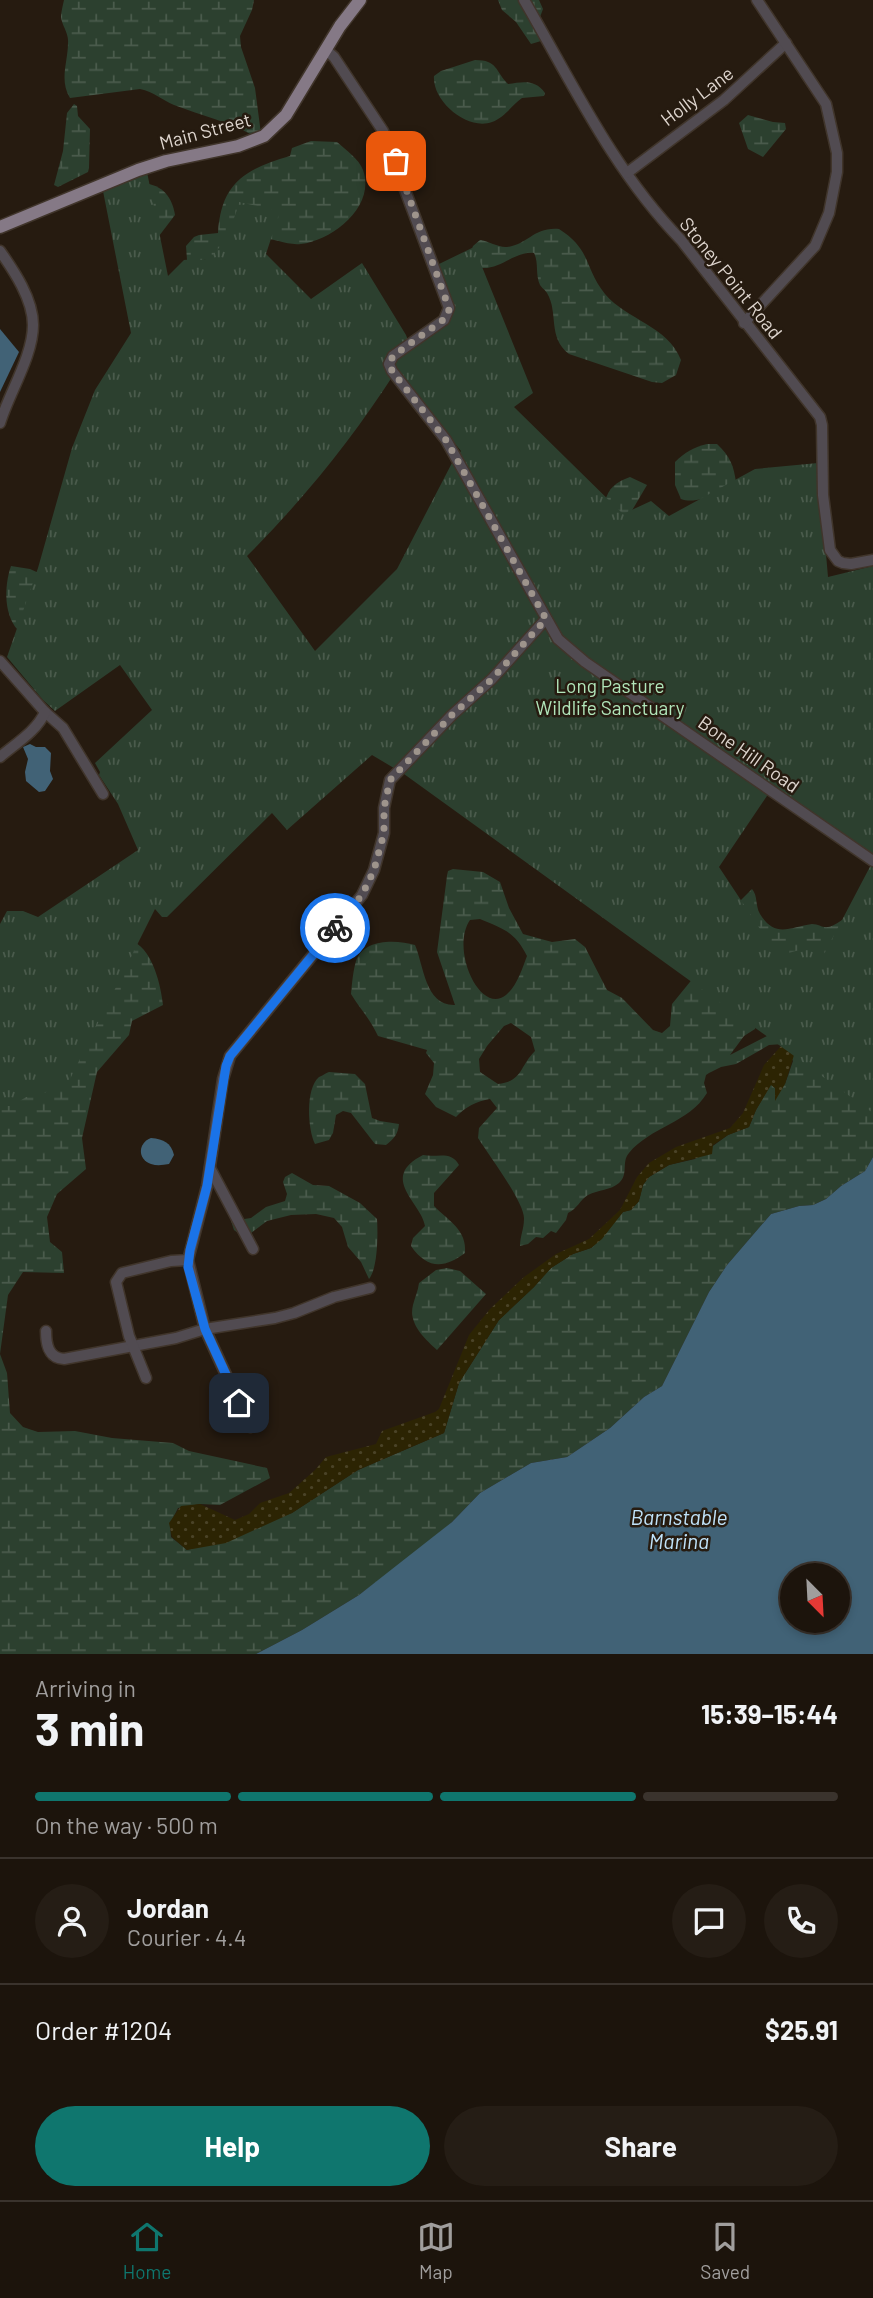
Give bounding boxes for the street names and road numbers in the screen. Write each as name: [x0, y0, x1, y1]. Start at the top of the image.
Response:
street label: Holly Lane: [656, 61, 737, 130]
street label: Main Street: [156, 107, 253, 154]
street label: Stoney Point Road: [675, 212, 787, 343]
street label: Bone Hill Road: [694, 710, 804, 797]

